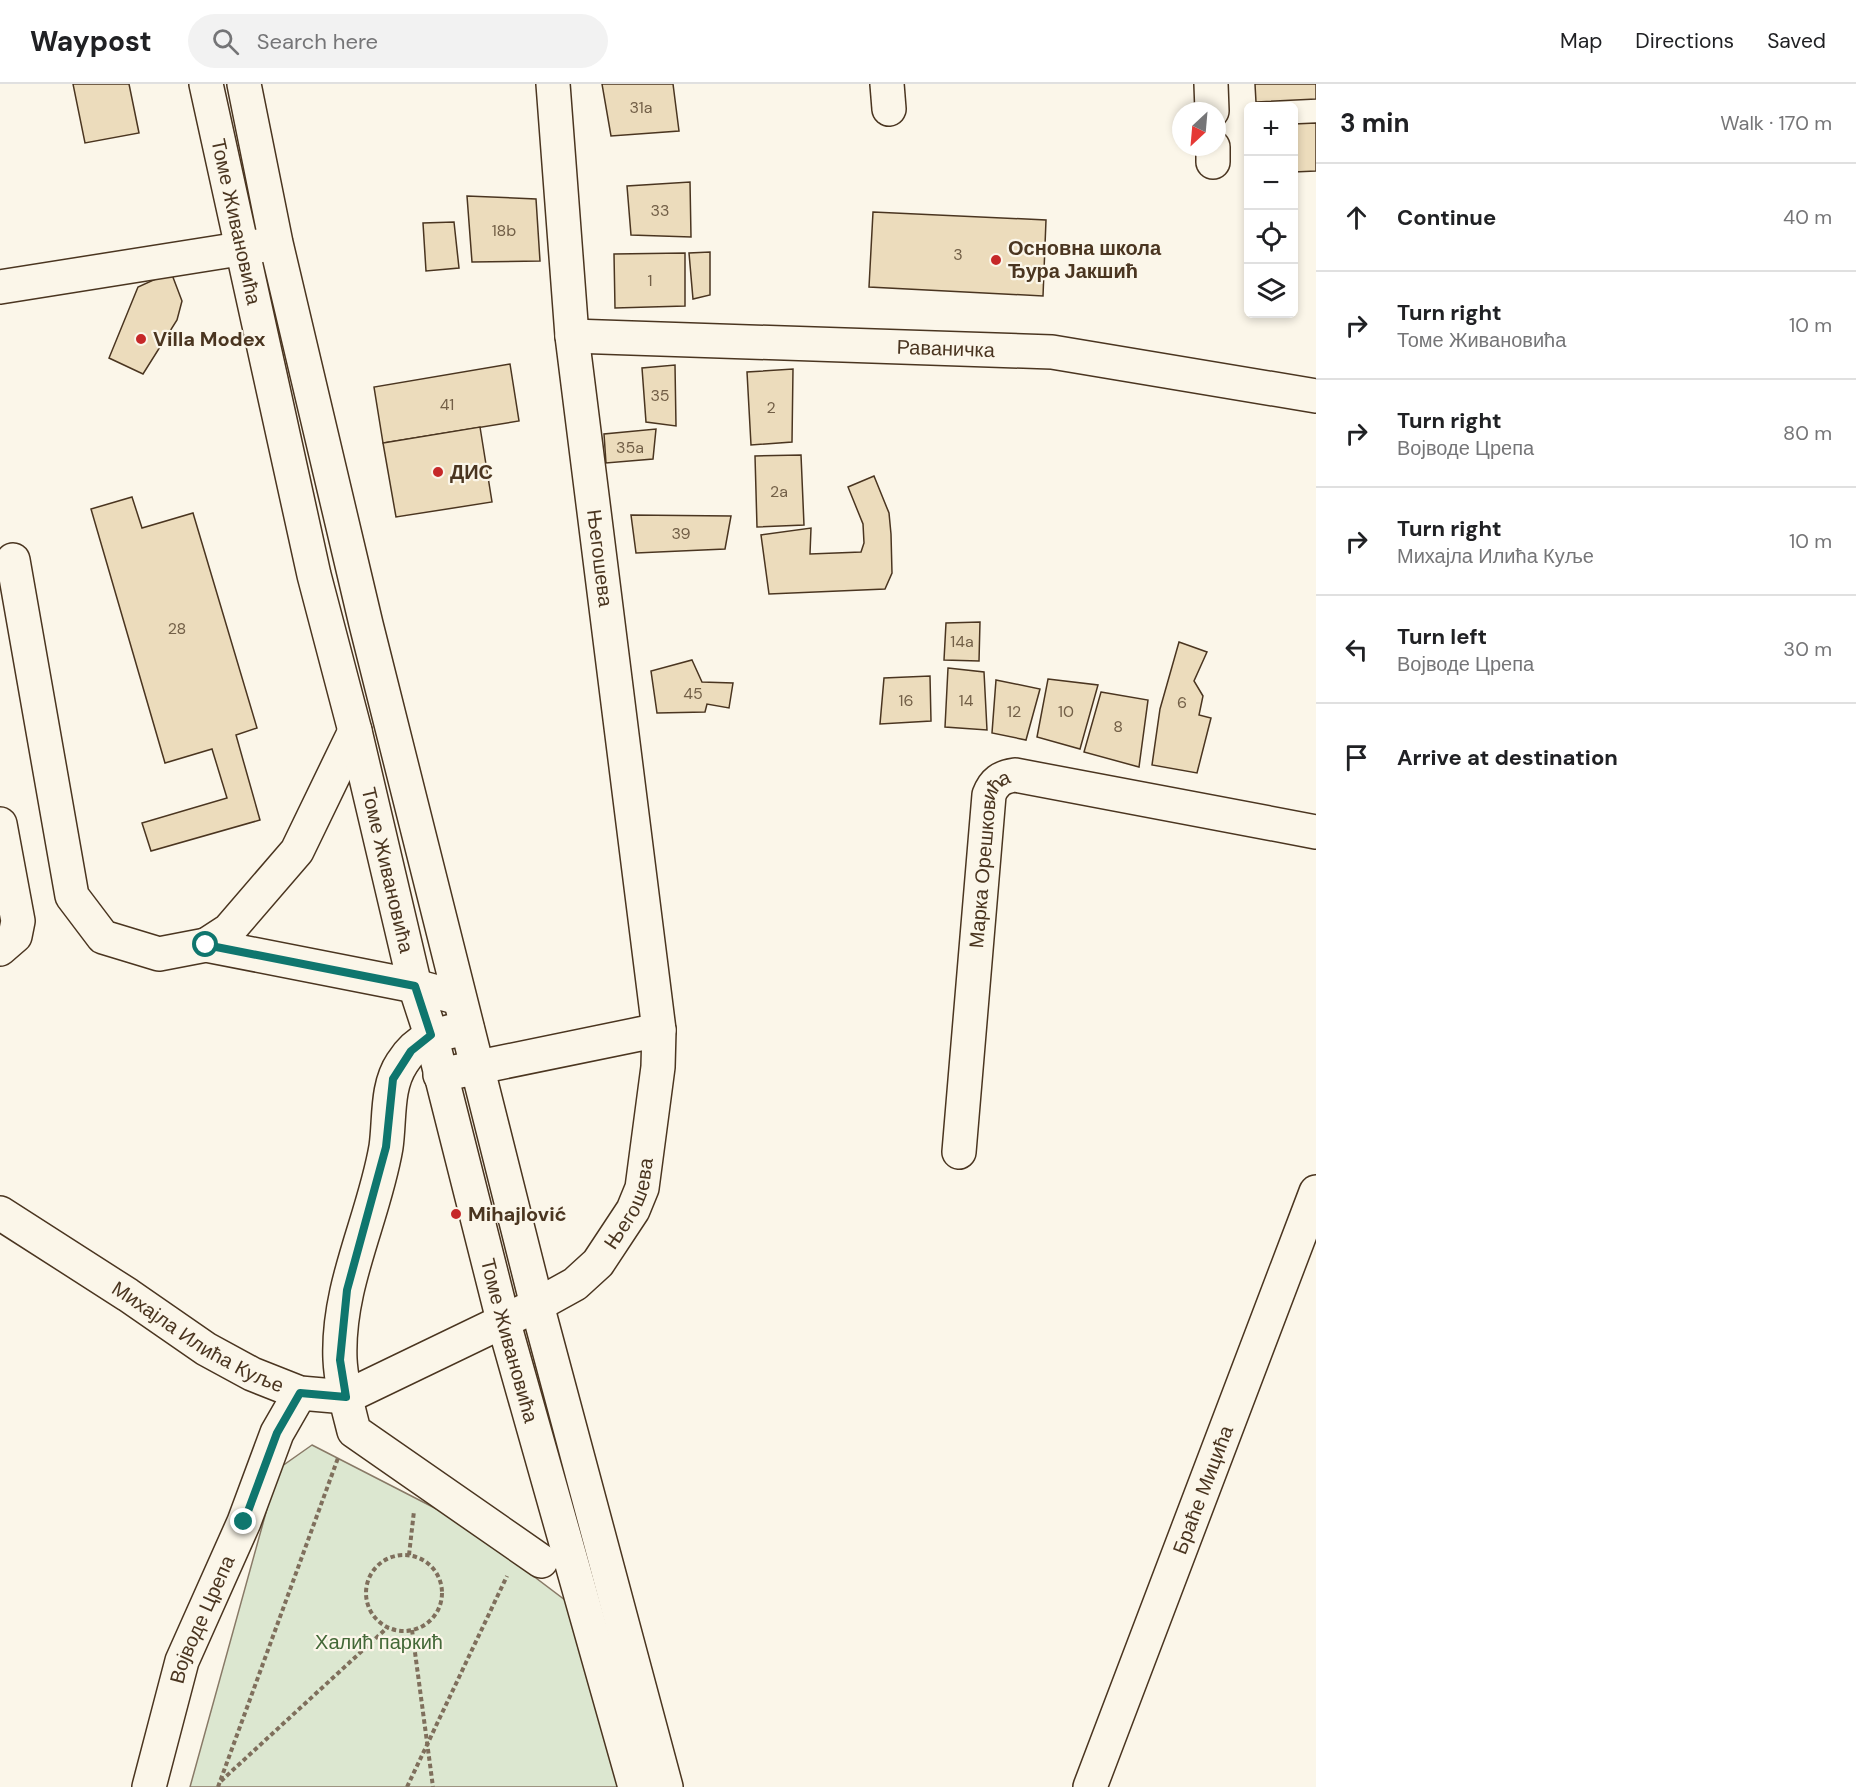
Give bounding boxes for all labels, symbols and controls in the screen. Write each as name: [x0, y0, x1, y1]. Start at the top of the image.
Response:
search box: [188, 14, 608, 68]
text: Waypost: [30, 23, 152, 60]
icon: search: [209, 25, 242, 58]
text: Search here: [257, 27, 378, 56]
text: Map: [1560, 27, 1602, 55]
text: Directions: [1635, 27, 1734, 55]
text: Saved: [1767, 27, 1826, 55]
house number: 31a: [630, 97, 652, 118]
north arrow: [1172, 102, 1226, 156]
map controls: [1244, 102, 1298, 318]
button: +: [1244, 102, 1298, 156]
text: 3 min: [1340, 106, 1409, 140]
text: Walk · 170 m: [1720, 110, 1832, 136]
street label: Томе Живановића: [205, 136, 267, 308]
button: −: [1244, 156, 1298, 210]
house number: 33: [651, 200, 669, 221]
icon: ahead: [1340, 201, 1373, 234]
text: Continue: [1397, 203, 1496, 232]
text: 40 m: [1783, 204, 1832, 230]
button: locate: [1244, 210, 1298, 264]
house number: 18b: [492, 220, 516, 241]
place label: Основна школа Ђура Јакшић: [1008, 235, 1162, 284]
house number: 3: [953, 244, 963, 265]
marker: Основна школа Ђура Јакшић: [989, 253, 1003, 267]
button: layers: [1244, 264, 1298, 318]
house number: 1: [648, 270, 653, 291]
text: Turn right: [1397, 298, 1502, 327]
icon: right: [1340, 309, 1373, 342]
text: 10 m: [1789, 312, 1832, 338]
place label: Villa Modex: [153, 326, 266, 352]
text: Томе Живановића: [1397, 327, 1566, 353]
marker: Villa Modex: [134, 332, 148, 346]
street label: Раваничка: [896, 334, 996, 363]
house number: 35: [650, 385, 670, 406]
house number: 41: [440, 394, 454, 415]
house number: 2: [766, 397, 776, 418]
text: Turn right: [1397, 406, 1502, 435]
icon: right: [1340, 417, 1373, 450]
text: 80 m: [1783, 420, 1832, 446]
text: Војводе Црепа: [1397, 435, 1534, 461]
house number: 35a: [616, 437, 644, 458]
place label: ДИС: [450, 459, 493, 485]
marker: ДИС: [431, 465, 445, 479]
house number: 2a: [770, 481, 788, 502]
street label: Његошева: [581, 508, 619, 609]
text: Turn right: [1397, 514, 1502, 543]
house number: 39: [671, 523, 691, 544]
icon: right: [1340, 525, 1373, 558]
text: 10 m: [1789, 528, 1832, 554]
text: Михајла Илића Куље: [1397, 543, 1594, 569]
house number: 28: [168, 618, 186, 639]
text: Turn left: [1397, 622, 1487, 651]
house number: 14a: [950, 631, 974, 652]
icon: left: [1340, 633, 1373, 666]
text: 30 m: [1783, 636, 1832, 662]
text: Војводе Црепа: [1397, 651, 1534, 677]
house number: 45: [683, 683, 703, 704]
house number: 16: [898, 690, 914, 711]
house number: 14: [959, 690, 974, 711]
house number: 6: [1177, 692, 1187, 713]
house number: 12: [1007, 701, 1021, 722]
house number: 10: [1058, 701, 1074, 722]
house number: 8: [1113, 716, 1123, 737]
icon: arrive: [1340, 741, 1373, 774]
text: Arrive at destination: [1397, 743, 1618, 772]
street label: Марка Орешковића: [963, 763, 1015, 949]
street label: Томе Живановића: [356, 785, 420, 956]
route start: [192, 931, 218, 957]
street label: Његошева: [598, 1156, 659, 1254]
place label: Mihajlović: [468, 1201, 567, 1227]
marker: Mihajlović: [449, 1207, 463, 1221]
street label: Томе Живановића: [475, 1256, 545, 1427]
street label: Михајла Илића Куље: [107, 1275, 288, 1398]
street label: Браће Мицића: [1167, 1421, 1239, 1558]
route end: [230, 1508, 256, 1534]
street label: Војводе Црепа: [164, 1550, 241, 1686]
park label: Халић паркић: [315, 1629, 443, 1655]

